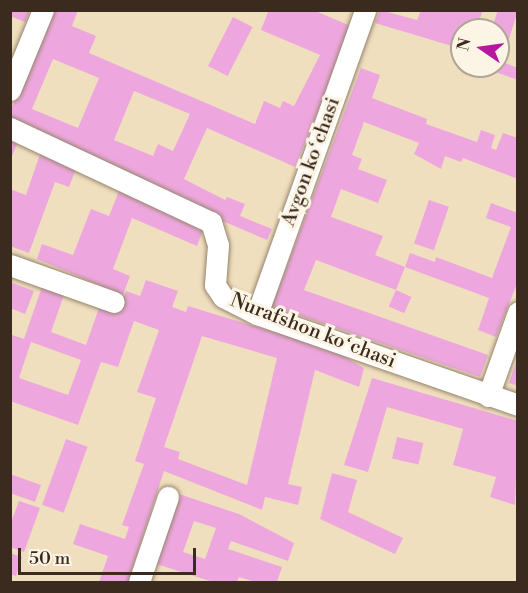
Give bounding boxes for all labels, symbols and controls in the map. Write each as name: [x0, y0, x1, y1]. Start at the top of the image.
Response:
north arrow: [450, 18, 510, 78]
text: N: [453, 36, 476, 53]
street label: Avgon koʻchasi: [277, 94, 345, 230]
street label: Nurafshon koʻchasi: [227, 288, 399, 374]
scale bar: [21, 536, 200, 574]
text: 50 m: [29, 547, 70, 570]

